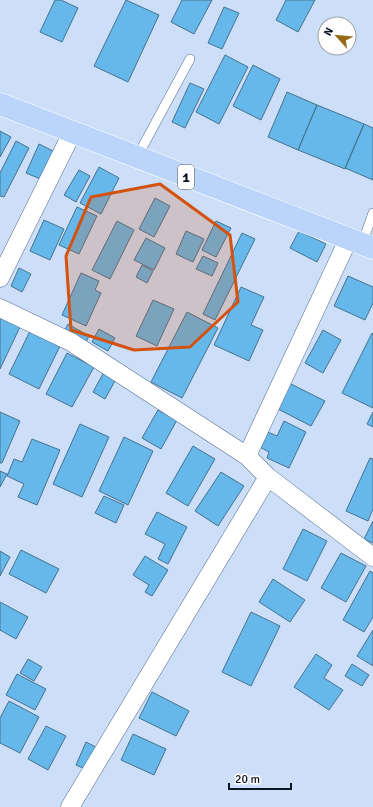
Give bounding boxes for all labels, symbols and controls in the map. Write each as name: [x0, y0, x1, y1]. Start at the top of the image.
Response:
north arrow: [317, 16, 357, 56]
text: N: [321, 25, 336, 38]
road number: 1: [178, 165, 194, 189]
scale bar: [229, 765, 291, 791]
text: 20 m: [235, 772, 260, 787]

